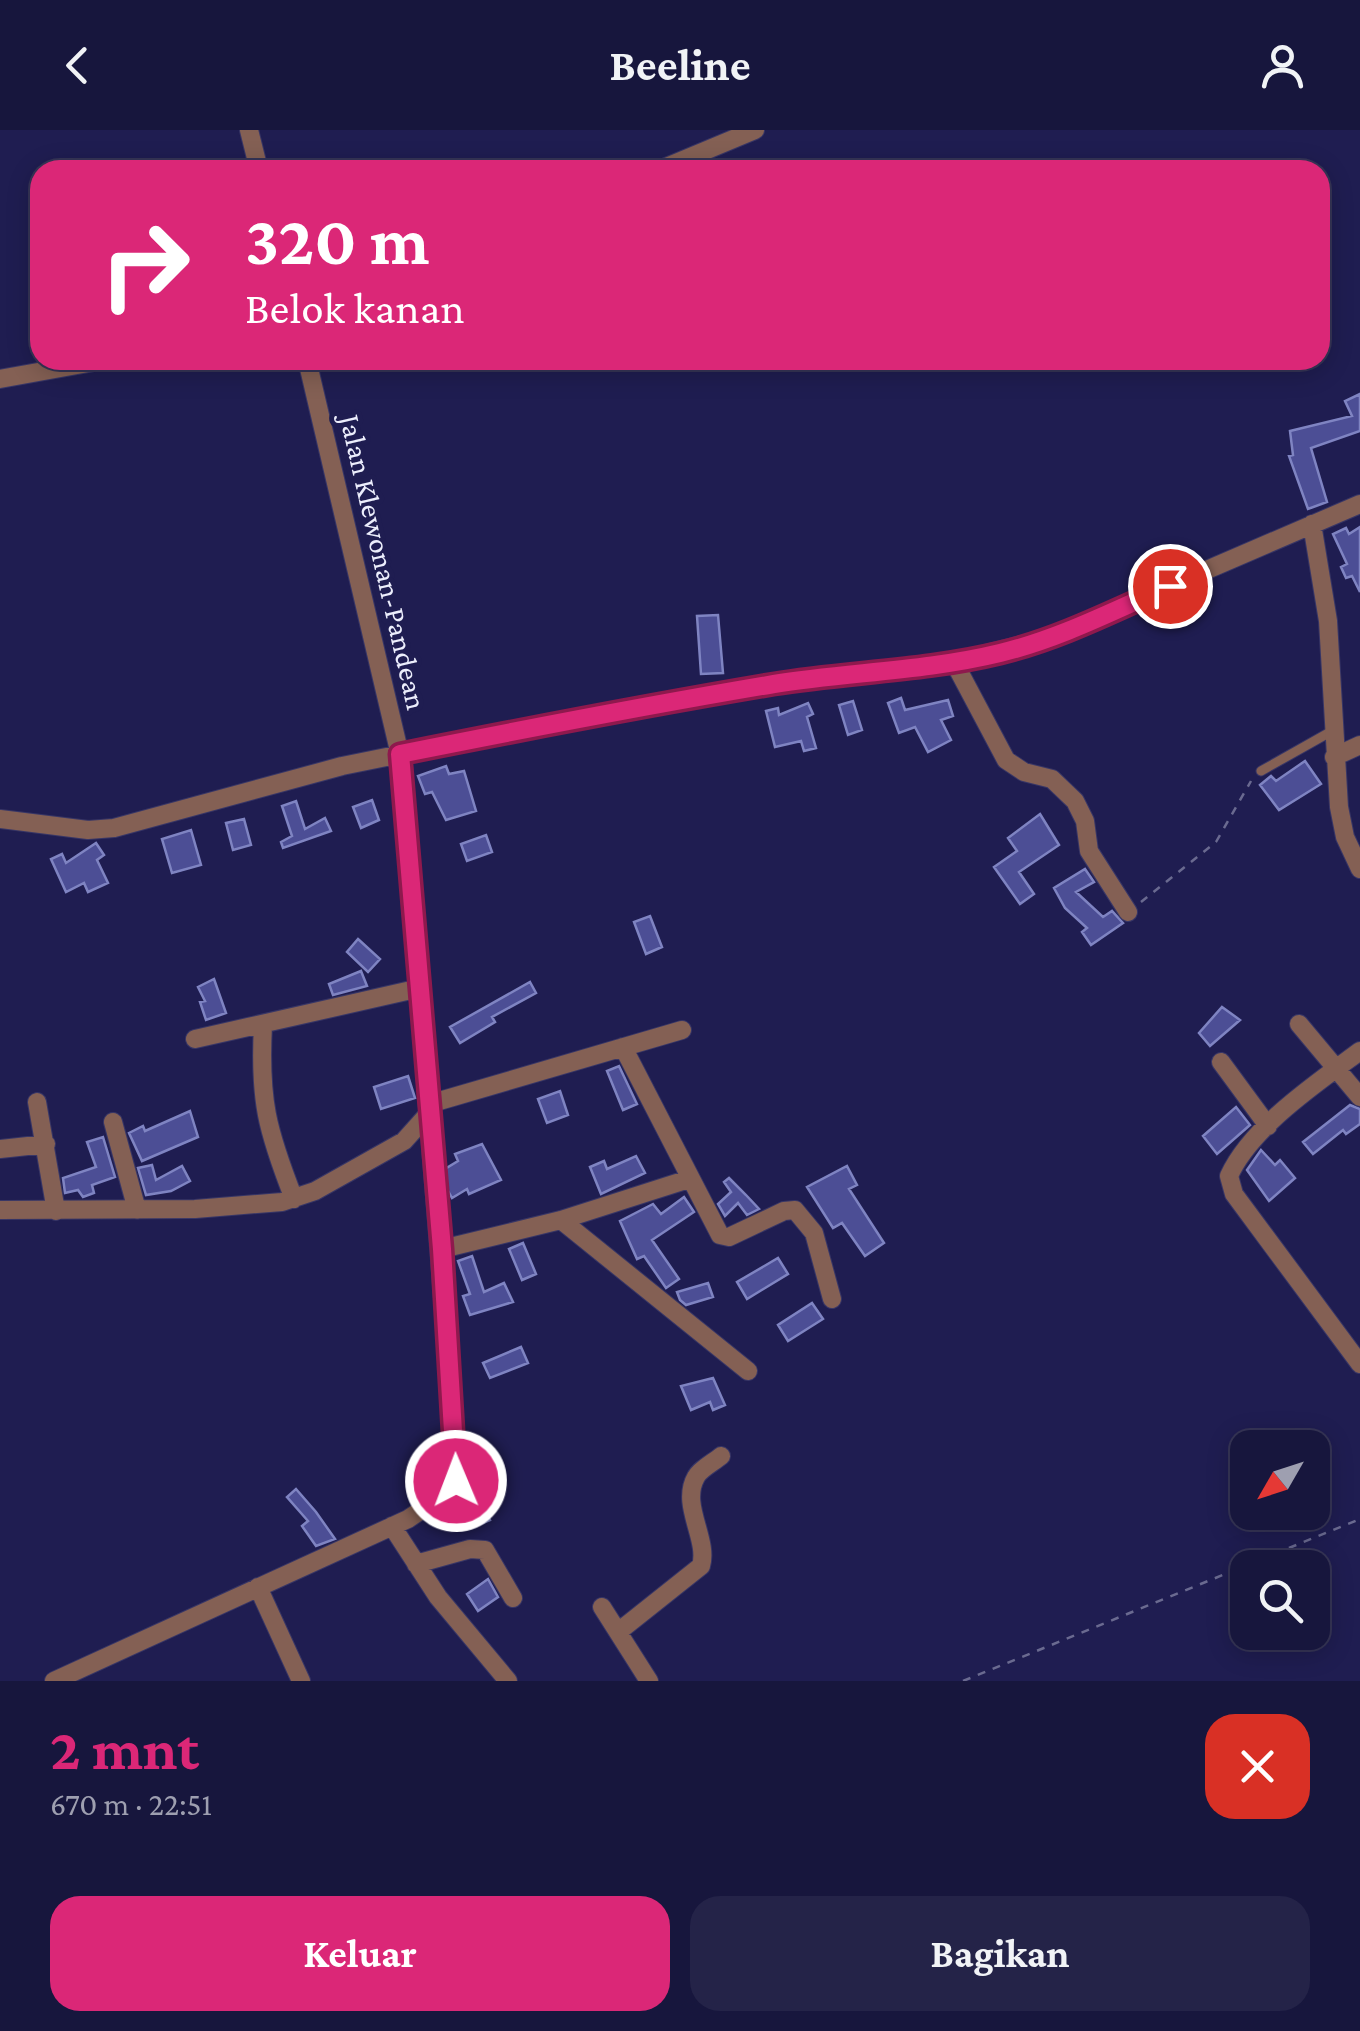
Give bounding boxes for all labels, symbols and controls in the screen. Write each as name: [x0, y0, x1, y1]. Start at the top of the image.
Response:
icon: back: [50, 38, 105, 93]
icon: person: [1255, 38, 1310, 93]
text: Beeline: [609, 40, 751, 90]
icon: right: [80, 200, 210, 330]
text: 320 m: [245, 201, 429, 279]
text: Belok kanan: [245, 283, 465, 333]
street label: Jalan Klewonan-Pandean: [333, 408, 434, 713]
pin: [1128, 544, 1213, 629]
icon: arrive: [1143, 559, 1198, 614]
position arrow: [404, 1429, 508, 1533]
north arrow: [1230, 1430, 1330, 1530]
map controls: [1230, 1430, 1330, 1650]
button: search: [1230, 1550, 1330, 1650]
button: close: [1205, 1714, 1310, 1819]
text: 2 mnt: [50, 1715, 199, 1782]
text: 670 m · 22:51: [50, 1786, 212, 1822]
button: Keluar: [50, 1896, 670, 2011]
button: Bagikan: [690, 1896, 1310, 2011]

